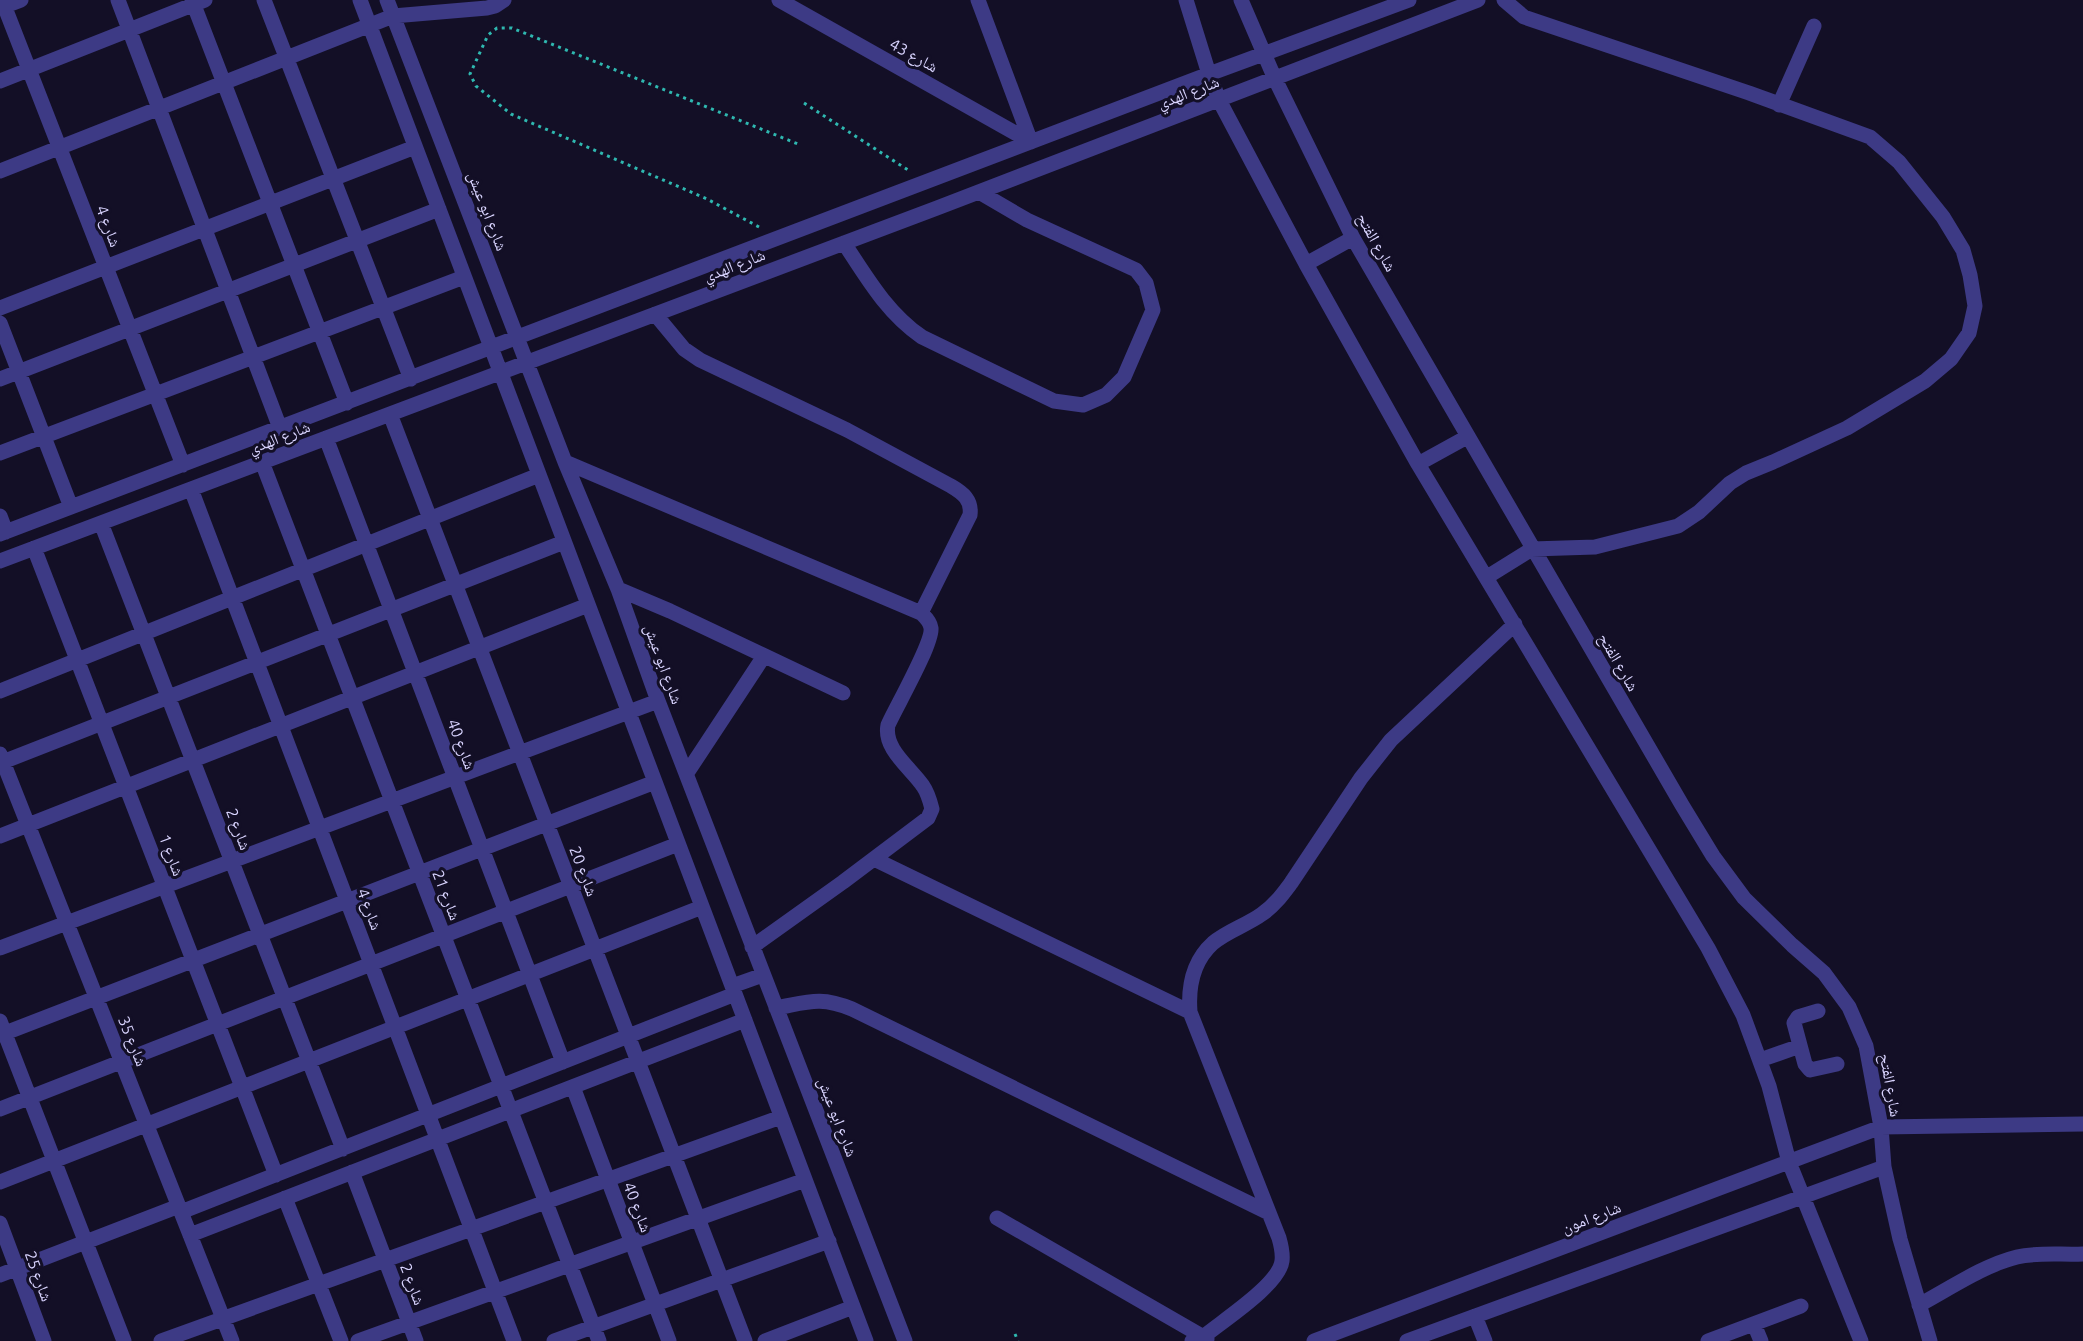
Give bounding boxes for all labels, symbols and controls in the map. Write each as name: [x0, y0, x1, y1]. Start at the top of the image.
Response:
street label: شارع 43: [886, 34, 941, 77]
street label: شارع الهدي: [1154, 72, 1223, 116]
street label: شارع ابو عيش: [463, 169, 511, 254]
street label: شارع 4: [91, 203, 125, 250]
street label: شارع الفتح: [1352, 210, 1400, 275]
street label: شارع الهدي: [700, 245, 769, 289]
street label: شارع الهدي: [245, 417, 314, 461]
street label: شارع ابو عيش: [639, 622, 687, 707]
street label: شارع الفتح: [1594, 630, 1643, 695]
street label: شارع 40: [442, 716, 480, 772]
street label: شارع 2: [221, 806, 255, 853]
street label: شارع 1: [154, 832, 188, 879]
street label: شارع 20: [564, 843, 602, 899]
street label: شارع 21: [427, 867, 465, 923]
street label: شارع 4: [352, 886, 386, 933]
street label: شارع 35: [113, 1013, 151, 1069]
street label: شارع الفتح: [1875, 1052, 1905, 1118]
street label: شارع ابو عيش: [813, 1075, 861, 1160]
street label: شارع 40: [618, 1179, 656, 1235]
street label: شارع امون: [1559, 1197, 1624, 1238]
street label: شارع 25: [20, 1248, 56, 1304]
street label: شارع 2: [395, 1261, 429, 1308]

